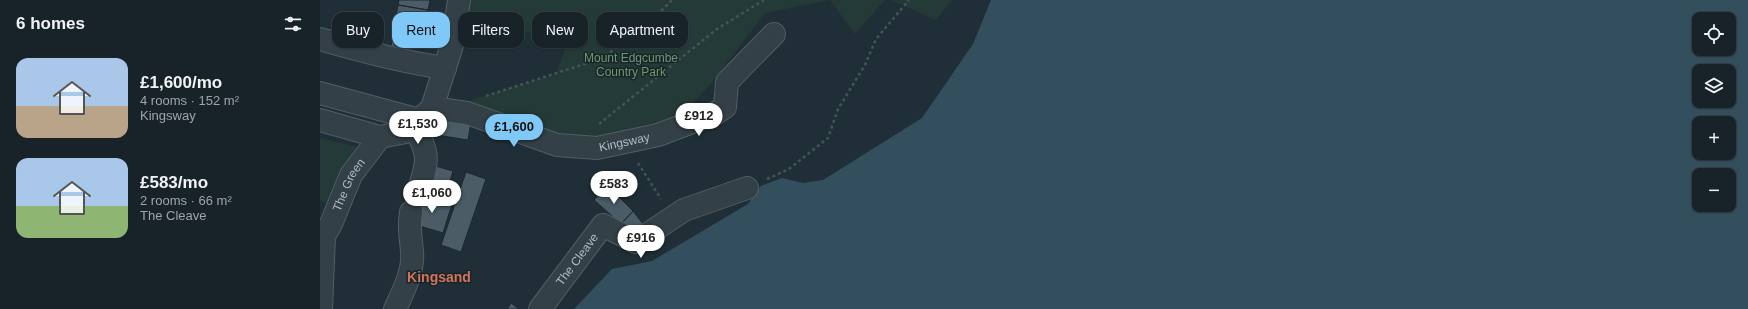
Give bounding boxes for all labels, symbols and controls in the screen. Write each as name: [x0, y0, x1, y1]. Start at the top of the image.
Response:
chip: Buy: [332, 12, 384, 48]
chip: Rent: [392, 12, 450, 48]
chip: Filters: [458, 12, 524, 48]
chip: New: [532, 12, 588, 48]
chip: Apartment: [596, 12, 688, 48]
map controls: [1692, 12, 1736, 212]
button: locate: [1692, 12, 1736, 56]
icon: filters: [282, 13, 304, 35]
text: 6 homes: [16, 14, 85, 33]
park label: Mount Edgcumbe Country Park: [584, 51, 678, 79]
button: layers: [1692, 64, 1736, 108]
text: £1,600/mo: [140, 73, 222, 92]
icon: home: [48, 74, 96, 122]
text: 4 rooms · 152 m²: [140, 93, 239, 108]
pin: £912: [675, 103, 723, 137]
text: Kingsway: [140, 108, 196, 123]
text: £912: [685, 108, 713, 123]
pin: £1,530: [385, 111, 451, 145]
pin: £1,600: [481, 114, 547, 148]
text: £1,530: [398, 116, 438, 131]
button: +: [1692, 116, 1736, 160]
text: £1,600: [494, 119, 534, 134]
street label: Kingsway: [598, 130, 651, 154]
street label: The Green: [330, 156, 368, 213]
button: −: [1692, 168, 1736, 212]
pin: £583: [590, 171, 638, 205]
text: £583/mo: [140, 173, 208, 192]
icon: home: [48, 174, 96, 222]
text: £583: [600, 176, 628, 191]
pin: £1,060: [399, 180, 465, 214]
text: £1,060: [412, 185, 452, 200]
text: 2 rooms · 66 m²: [140, 193, 232, 208]
text: The Cleave: [140, 208, 206, 223]
pin: £916: [617, 225, 665, 259]
street label: The Cleave: [553, 230, 601, 288]
text: £916: [627, 230, 655, 245]
district label: Kingsand: [407, 269, 471, 285]

